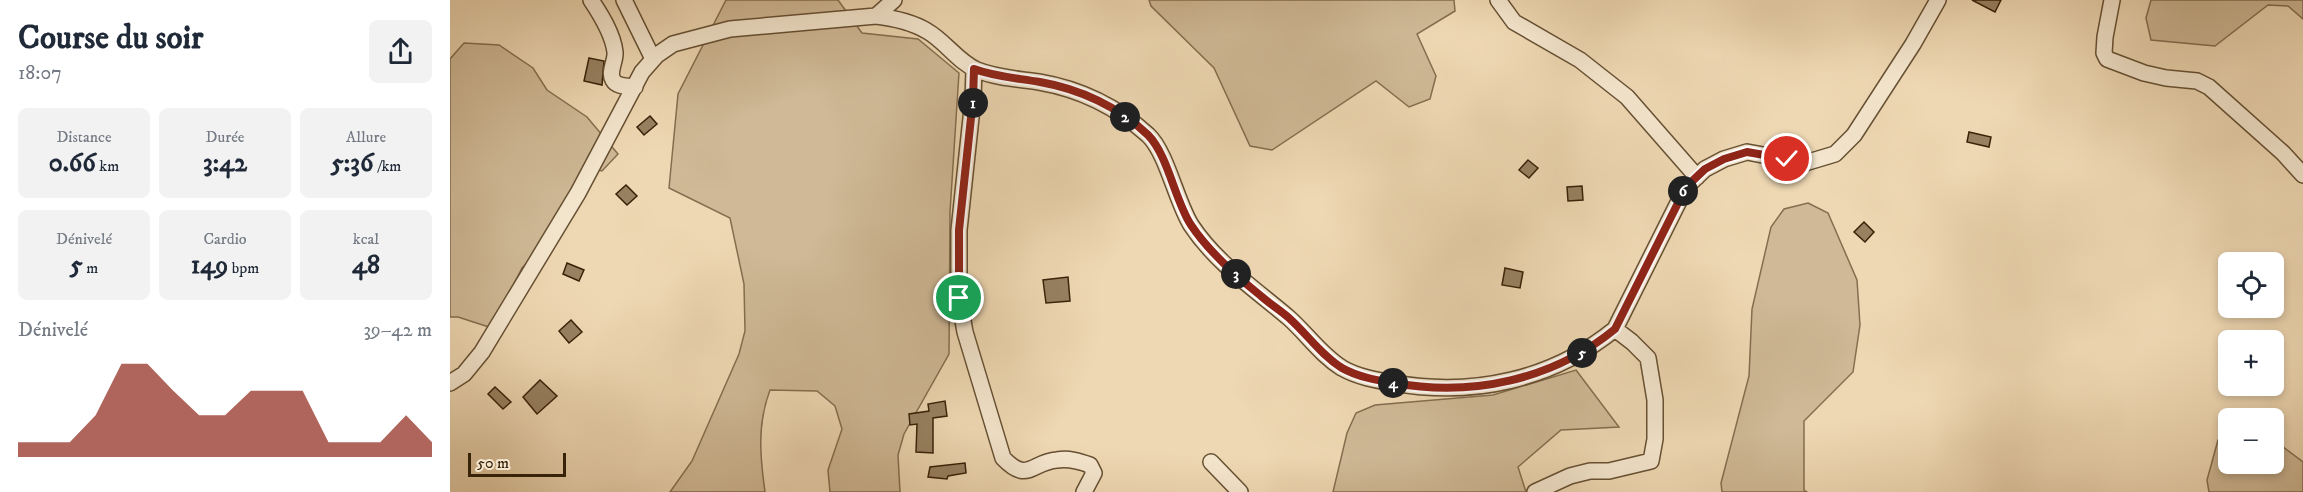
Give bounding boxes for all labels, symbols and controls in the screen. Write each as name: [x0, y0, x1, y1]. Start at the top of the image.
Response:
text: Course du soir: [18, 18, 203, 59]
button: share: [369, 20, 432, 83]
text: 18:07: [18, 61, 62, 86]
pin: 1: [958, 88, 988, 118]
text: 1: [970, 93, 976, 113]
pin: 2: [1110, 102, 1140, 132]
text: 2: [1121, 107, 1129, 127]
text: Distance: [56, 127, 112, 147]
text: Durée: [206, 127, 244, 147]
text: Allure: [346, 127, 386, 147]
pin: [1761, 133, 1812, 184]
icon: check: [1770, 142, 1803, 175]
text: 0.66: [49, 147, 96, 180]
text: 3:42: [203, 147, 247, 180]
text: 5:36: [331, 147, 374, 180]
text: km: [96, 156, 119, 176]
text: /km: [374, 156, 401, 176]
pin: 6: [1668, 176, 1698, 206]
text: 6: [1679, 181, 1687, 201]
text: Dénivelé: [56, 229, 112, 249]
text: Cardio: [203, 229, 247, 249]
text: kcal: [353, 229, 379, 249]
text: 5: [70, 249, 83, 282]
text: 149: [191, 249, 228, 282]
text: 48: [352, 249, 380, 282]
map controls: [2218, 252, 2284, 474]
button: locate: [2218, 252, 2284, 318]
text: m: [83, 258, 98, 278]
text: bpm: [228, 258, 259, 278]
pin: 3: [1221, 259, 1251, 289]
text: 3: [1233, 264, 1239, 284]
pin: [933, 272, 984, 323]
icon: arrive: [942, 281, 975, 314]
text: Dénivelé: [18, 318, 88, 343]
text: 39–42 m: [363, 318, 432, 343]
button: +: [2218, 330, 2284, 396]
pin: 5: [1567, 338, 1597, 368]
text: 5: [1578, 343, 1586, 363]
pin: 4: [1378, 368, 1408, 398]
text: 4: [1388, 373, 1398, 393]
button: −: [2218, 408, 2284, 474]
scale bar: [468, 450, 566, 478]
text: 50 m: [477, 453, 509, 473]

